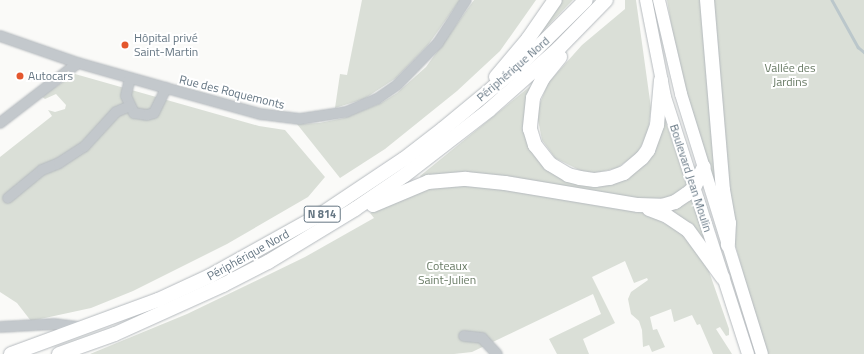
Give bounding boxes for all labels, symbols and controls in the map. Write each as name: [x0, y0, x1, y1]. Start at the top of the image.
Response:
place label: Hôpital privé Saint-Martin: [134, 31, 198, 59]
street label: Périphérique Nord: [474, 34, 552, 104]
marker: Hôpital privé Saint-Martin: [119, 39, 131, 51]
park label: Vallée des Jardins: [765, 61, 815, 89]
place label: Autocars: [28, 69, 73, 83]
marker: Autocars: [15, 71, 25, 81]
street label: Rue des Roquemonts: [178, 72, 286, 112]
street label: Boulevard Jean Moulin: [667, 122, 715, 234]
road number: N 814: [303, 205, 341, 223]
street label: Périphérique Nord: [204, 226, 292, 284]
park label: Coteaux Saint-Julien: [418, 259, 476, 287]

